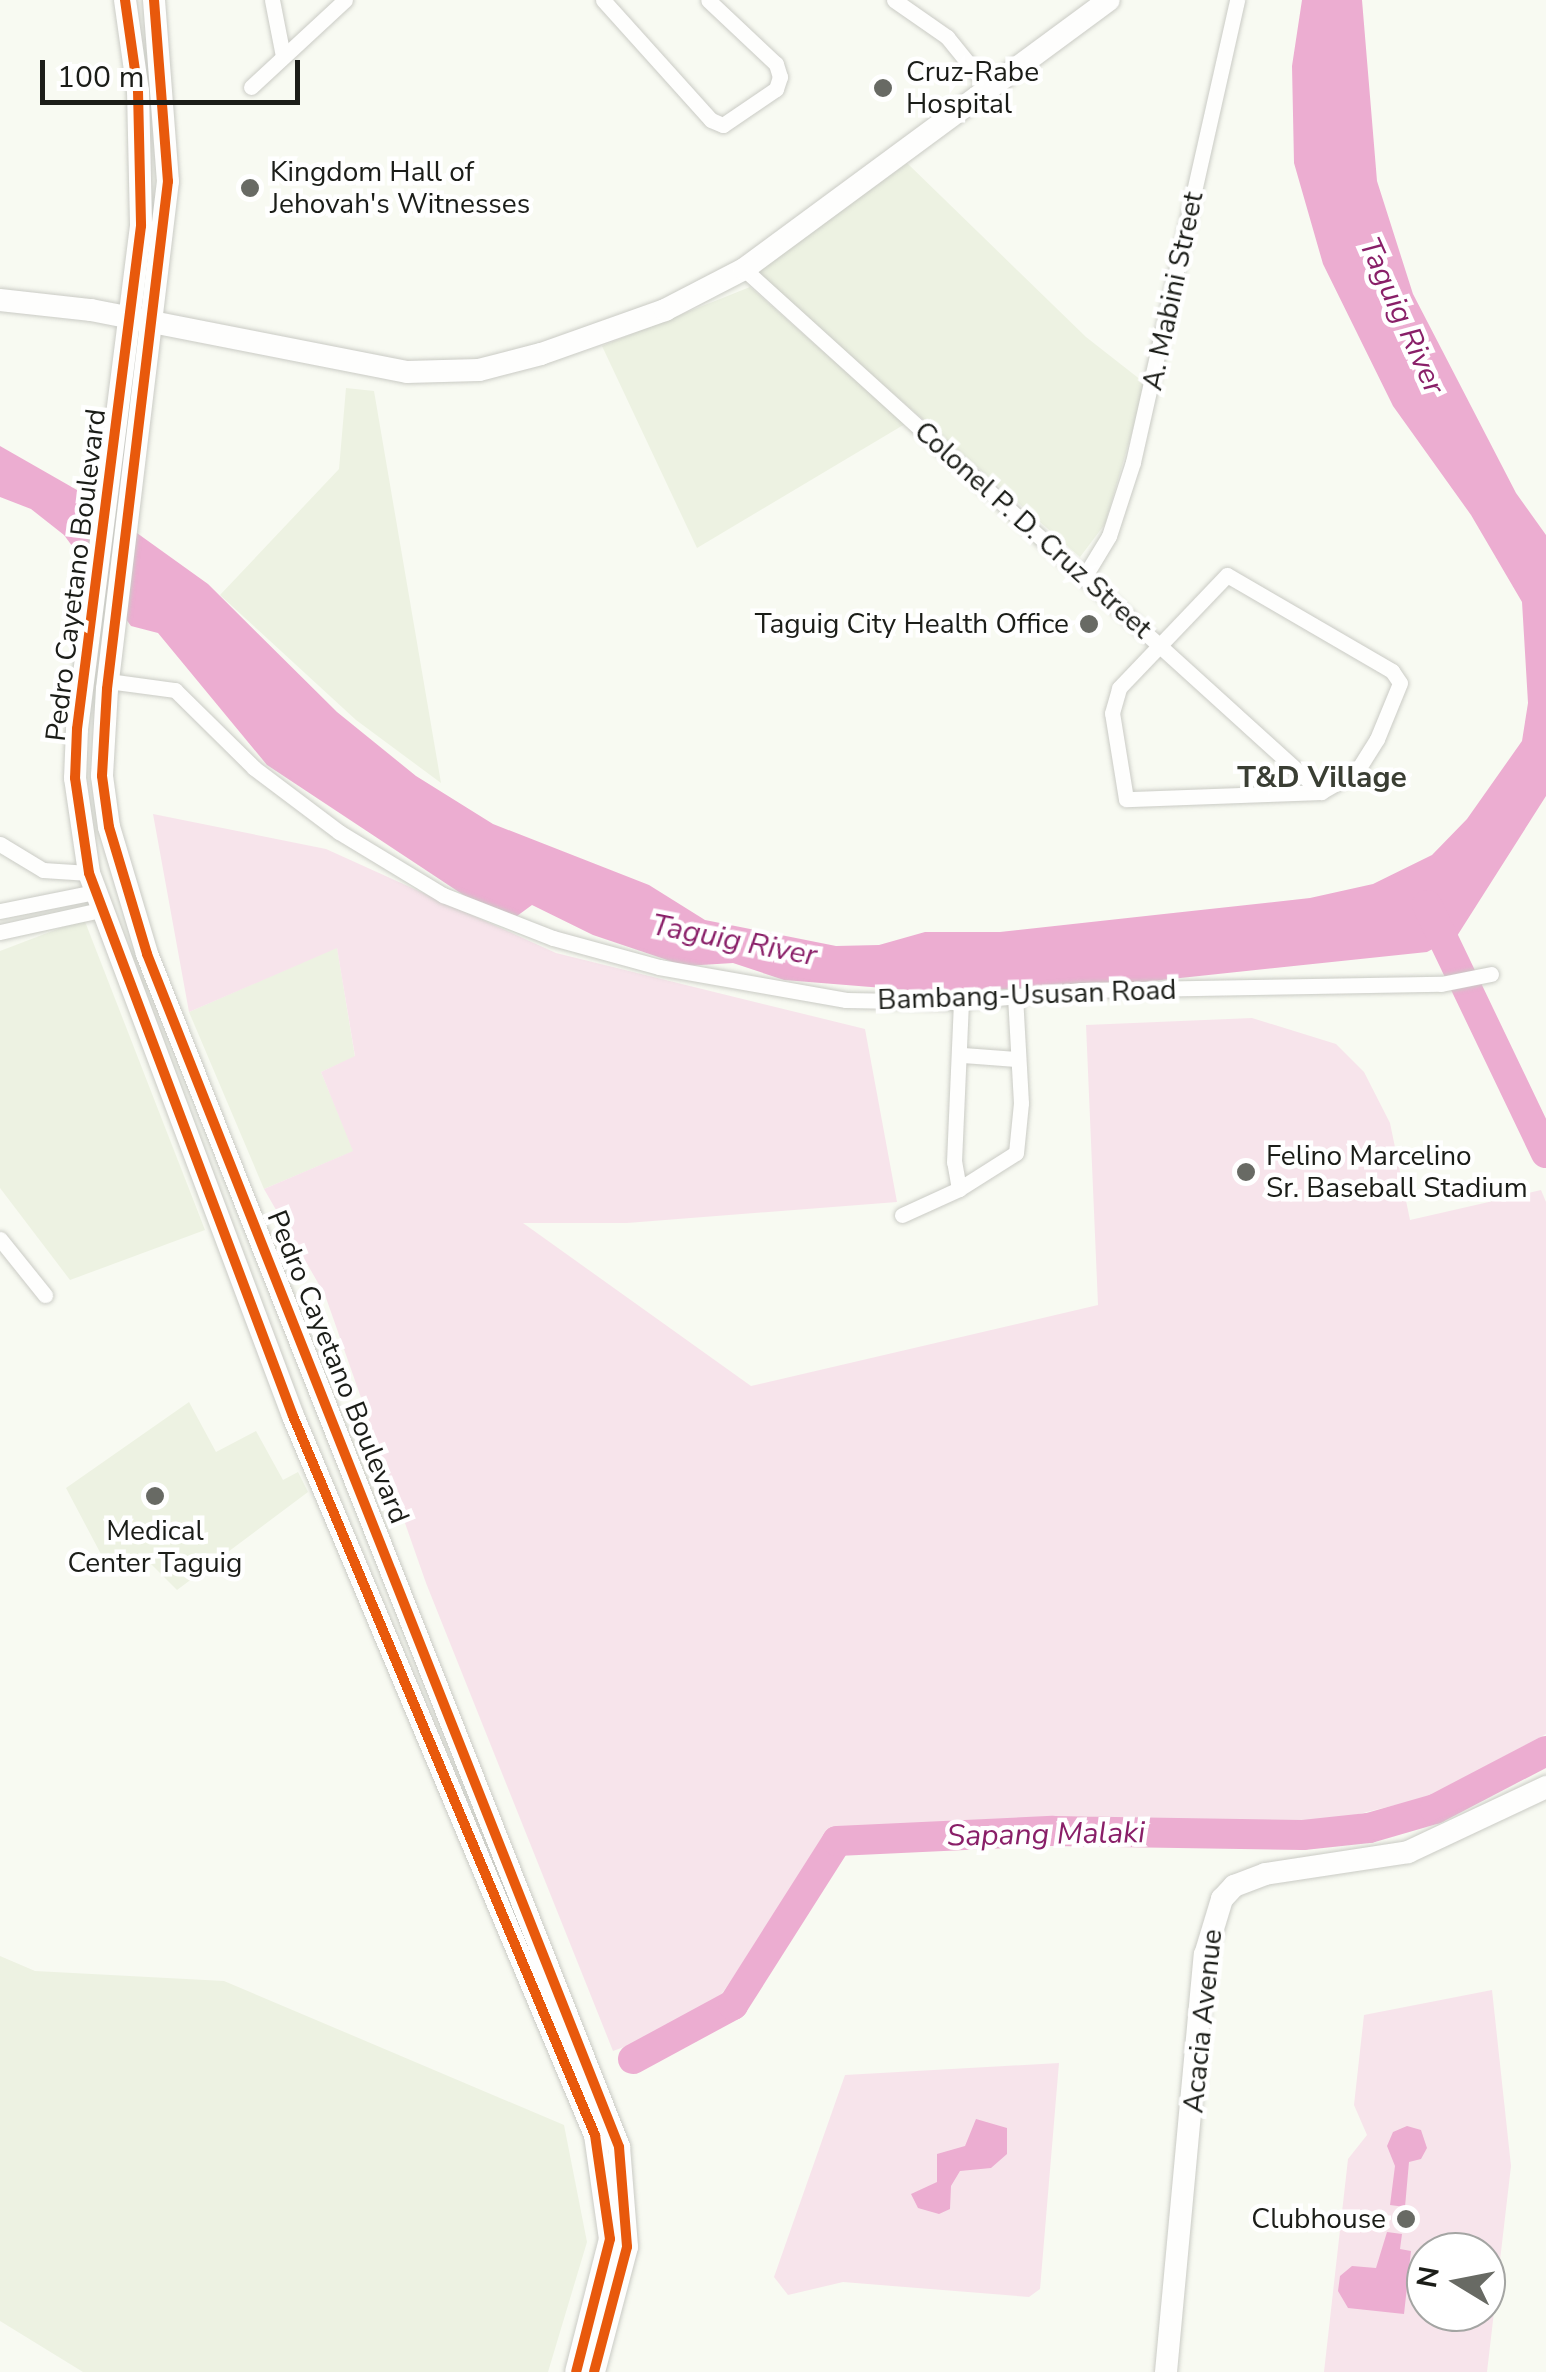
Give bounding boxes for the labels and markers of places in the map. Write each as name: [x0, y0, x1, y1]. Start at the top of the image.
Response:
place label: Cruz-Rabe Hospital: [906, 55, 1039, 121]
marker: Cruz-Rabe Hospital: [870, 75, 896, 101]
place label: Kingdom Hall of Jehovah's Witnesses: [270, 155, 530, 221]
marker: Kingdom Hall of Jehovah's Witnesses: [239, 177, 261, 199]
place label: Taguig City Health Office: [755, 607, 1069, 641]
marker: Taguig City Health Office: [1078, 613, 1100, 635]
place label: Felino Marcelino Sr. Baseball Stadium: [1266, 1139, 1528, 1205]
marker: Felino Marcelino Sr. Baseball Stadium: [1235, 1161, 1257, 1183]
marker: Medical Center Taguig: [142, 1483, 168, 1509]
place label: Medical Center Taguig: [67, 1514, 243, 1580]
place label: Clubhouse: [1251, 2202, 1386, 2236]
marker: Clubhouse: [1395, 2208, 1417, 2230]

